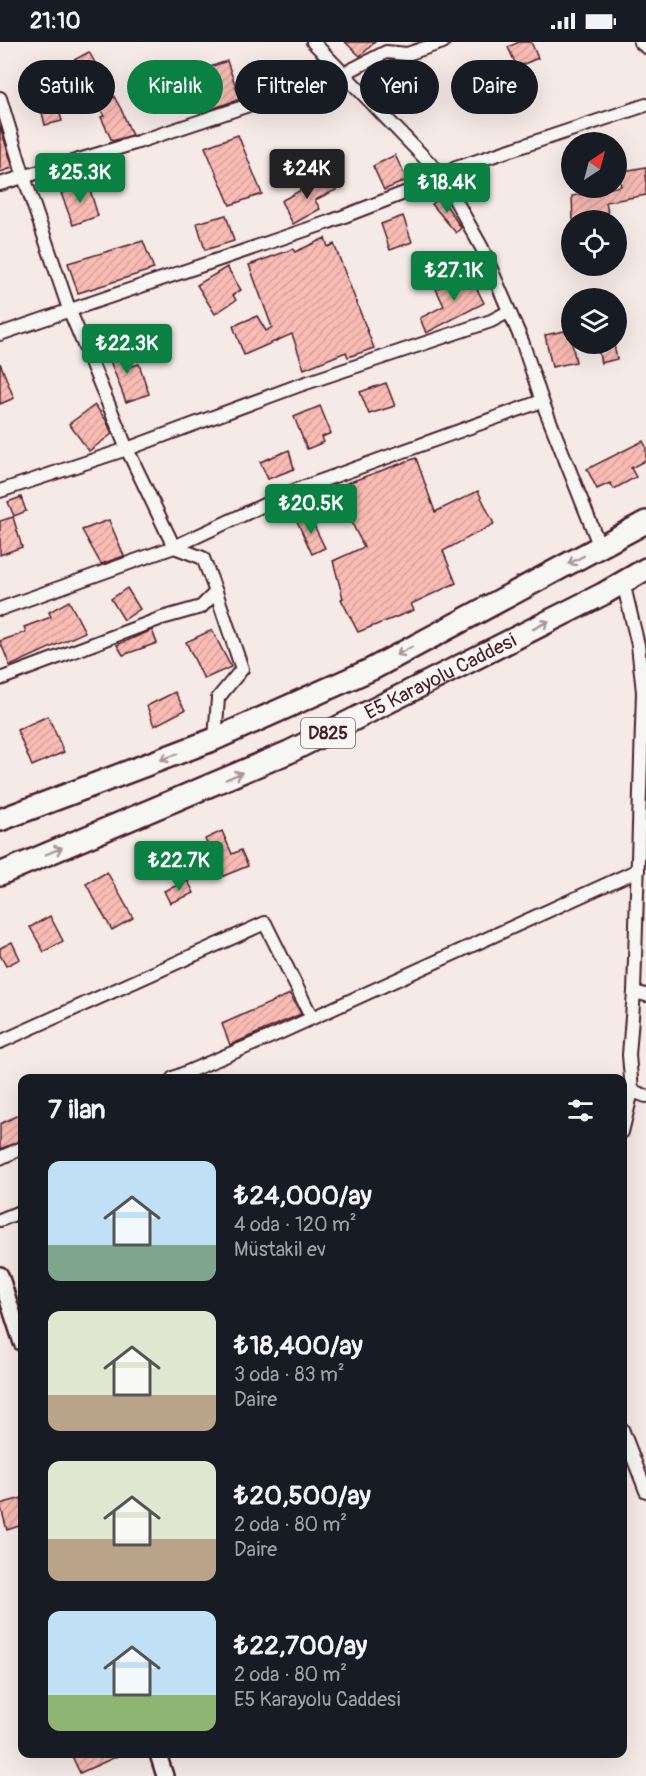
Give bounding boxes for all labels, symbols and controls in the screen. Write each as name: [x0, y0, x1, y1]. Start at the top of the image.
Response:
text: 21:10: [30, 7, 80, 35]
chip: Satılık: [18, 60, 115, 114]
chip: Kiralık: [127, 60, 223, 114]
chip: Filtreler: [235, 60, 348, 114]
chip: Yeni: [360, 60, 439, 114]
chip: Daire: [451, 60, 538, 114]
north arrow: [561, 132, 627, 198]
map controls: [561, 132, 627, 354]
pin: ₺24K: [271, 149, 343, 200]
pin: ₺25.3K: [31, 153, 129, 204]
text: ₺24K: [284, 156, 330, 181]
text: ₺25.3K: [49, 160, 111, 185]
pin: ₺18.4K: [398, 163, 496, 214]
text: ₺18.4K: [418, 170, 476, 195]
button: locate: [561, 210, 627, 276]
pin: ₺27.1K: [405, 251, 503, 302]
text: ₺27.1K: [425, 258, 483, 283]
button: layers: [561, 288, 627, 354]
pin: ₺22.3K: [78, 324, 176, 375]
text: ₺22.3K: [96, 331, 158, 356]
pin: ₺20.5K: [262, 484, 360, 535]
text: ₺20.5K: [279, 491, 343, 516]
one-way arrow: [568, 554, 585, 566]
one-way arrow: [531, 619, 549, 630]
street label: E5 Karayolu Caddesi: [360, 627, 520, 725]
one-way arrow: [396, 645, 413, 657]
road number: D825: [301, 718, 355, 748]
one-way arrow: [160, 752, 178, 763]
one-way arrow: [224, 770, 242, 781]
pin: ₺22.7K: [130, 841, 228, 892]
one-way arrow: [44, 845, 63, 856]
text: ₺22.7K: [148, 848, 210, 873]
text: 7 ilan: [48, 1094, 106, 1126]
icon: filters: [564, 1094, 597, 1127]
text: ₺24,000/ay: [234, 1180, 372, 1212]
icon: home: [96, 1185, 168, 1257]
text: 4 oda · 120 m²: [234, 1212, 357, 1237]
text: Müstakil ev: [234, 1237, 326, 1262]
text: ₺18,400/ay: [234, 1330, 363, 1362]
icon: home: [96, 1335, 168, 1407]
text: 3 oda · 83 m²: [234, 1362, 345, 1387]
text: Daire: [234, 1387, 277, 1412]
text: ₺20,500/ay: [234, 1480, 371, 1512]
icon: home: [96, 1485, 168, 1557]
text: 2 oda · 80 m²: [234, 1512, 347, 1537]
text: Daire: [234, 1537, 277, 1562]
text: ₺22,700/ay: [234, 1630, 367, 1662]
icon: home: [96, 1635, 168, 1707]
text: 2 oda · 80 m²: [234, 1662, 347, 1687]
text: E5 Karayolu Caddesi: [234, 1687, 401, 1712]

